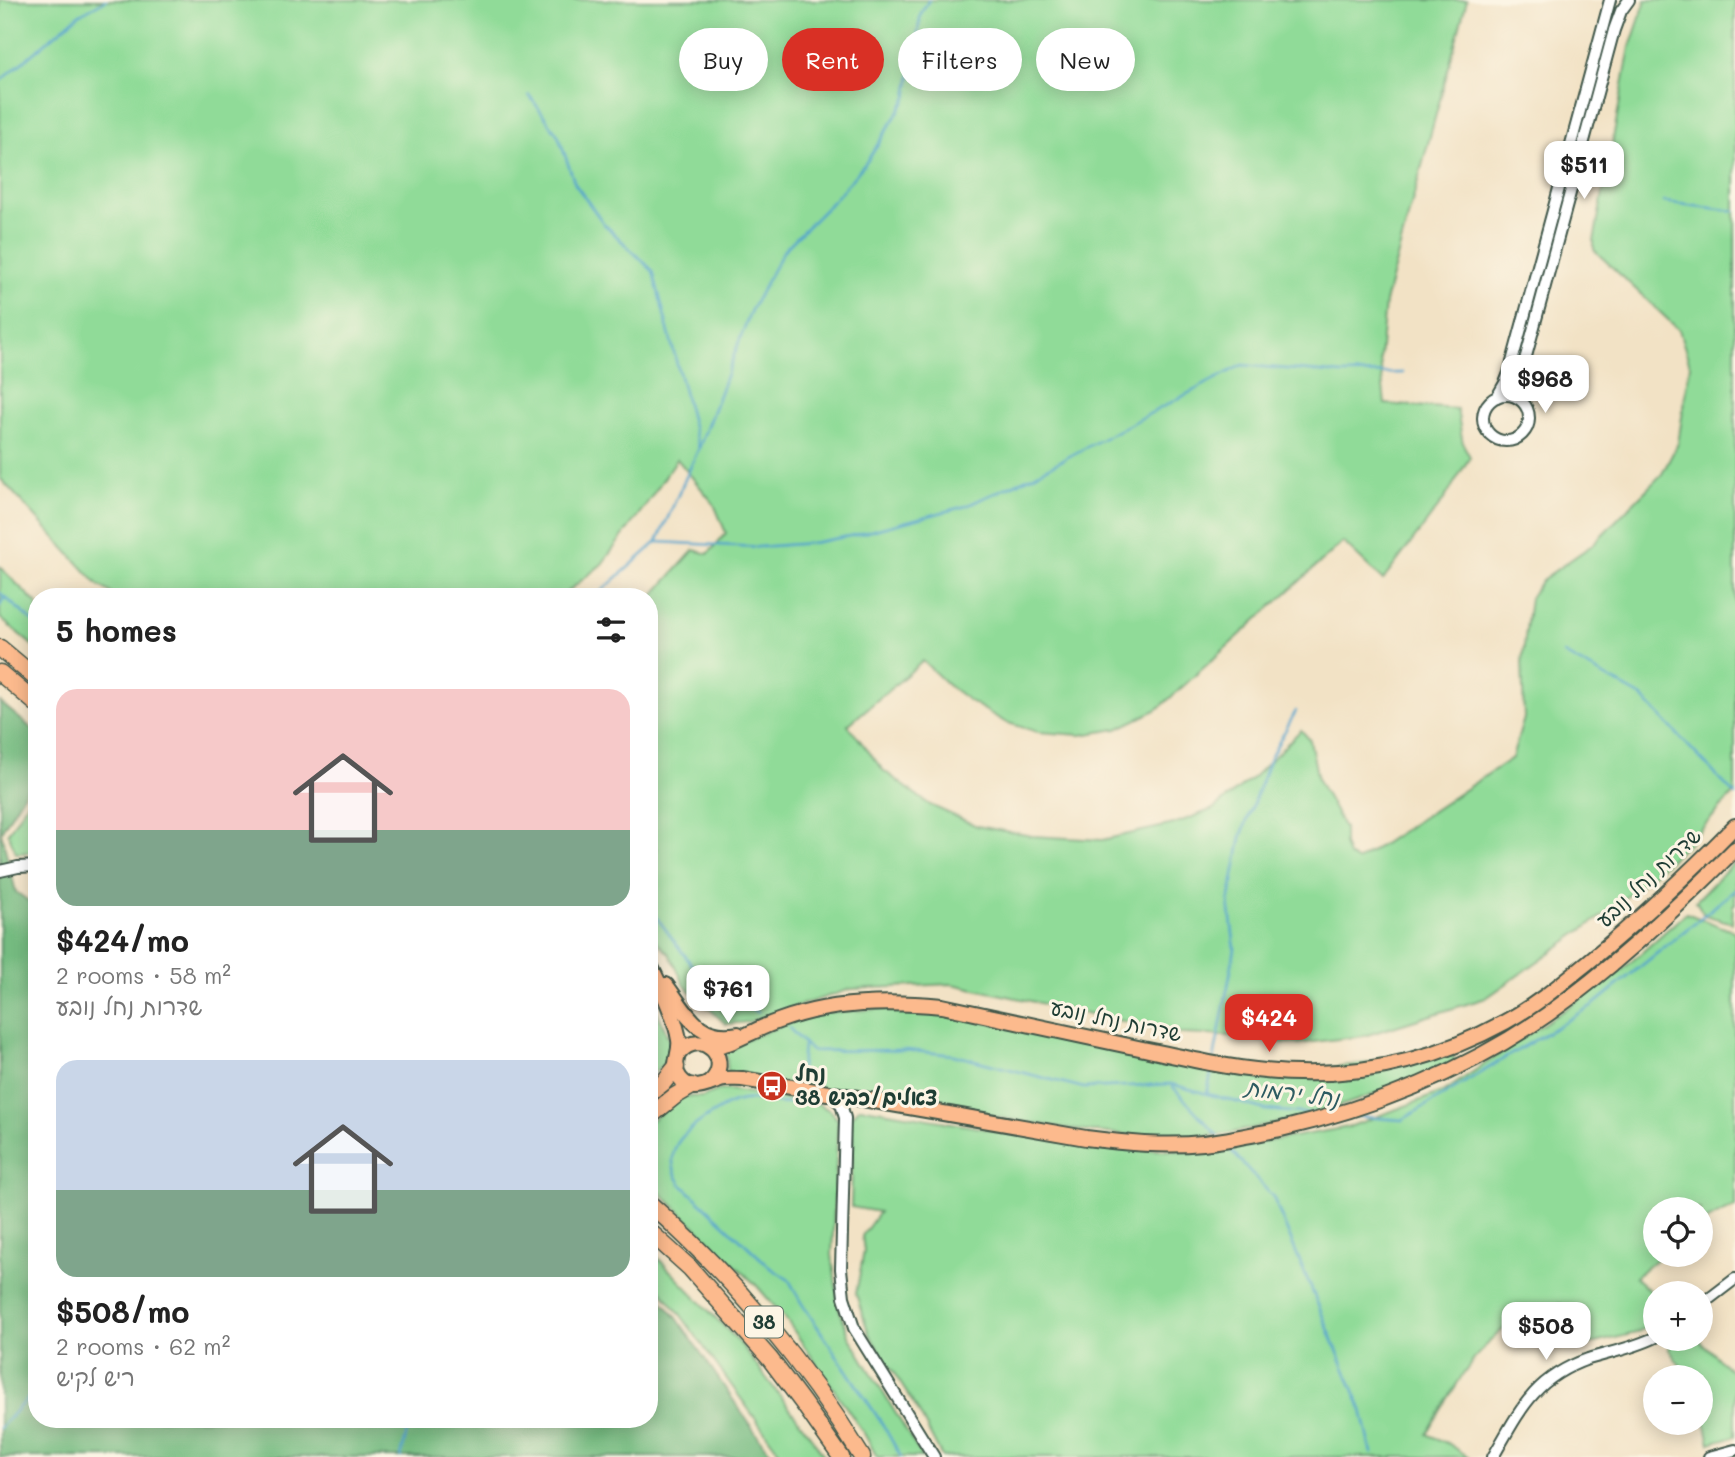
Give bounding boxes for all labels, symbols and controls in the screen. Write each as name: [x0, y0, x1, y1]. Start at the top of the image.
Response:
chip: Buy: [679, 28, 768, 91]
chip: Rent: [782, 28, 884, 91]
chip: Filters: [898, 28, 1022, 91]
chip: New: [1036, 28, 1135, 91]
pin: $511: [1543, 142, 1625, 201]
text: $511: [1560, 149, 1608, 179]
pin: $968: [1504, 356, 1586, 415]
text: $968: [1517, 363, 1573, 393]
text: 5 homes: [56, 610, 177, 650]
icon: filters: [592, 611, 630, 649]
icon: home: [280, 735, 406, 861]
street label: שדרות נחל נובע: [1590, 821, 1706, 932]
text: $424/mo: [56, 920, 189, 960]
text: 2 rooms · 58 m²: [56, 960, 231, 990]
pin: $761: [687, 965, 769, 1025]
text: $761: [702, 973, 754, 1003]
text: שדרות נחל נובע: [56, 991, 202, 1021]
street label: שדרות נחל נובע: [1048, 992, 1185, 1047]
pin: $424: [1228, 995, 1310, 1054]
text: $424: [1241, 1002, 1297, 1032]
place label: נחל צאלים/כביש 38: [795, 1059, 937, 1110]
bus stop icon: נחל צאלים/כביש 38: [755, 1069, 789, 1103]
water label: נחל ירמות: [1241, 1071, 1342, 1113]
icon: home: [280, 1106, 406, 1232]
map controls: [1643, 1197, 1713, 1435]
button: locate: [1643, 1197, 1713, 1267]
button: +: [1643, 1281, 1713, 1351]
text: $508/mo: [56, 1291, 190, 1331]
pin: $508: [1505, 1302, 1587, 1362]
road number: 38: [745, 1306, 783, 1338]
text: $508: [1518, 1310, 1574, 1340]
text: 2 rooms · 62 m²: [56, 1331, 230, 1361]
text: ריש לקיש: [56, 1362, 135, 1392]
button: −: [1643, 1365, 1713, 1435]

